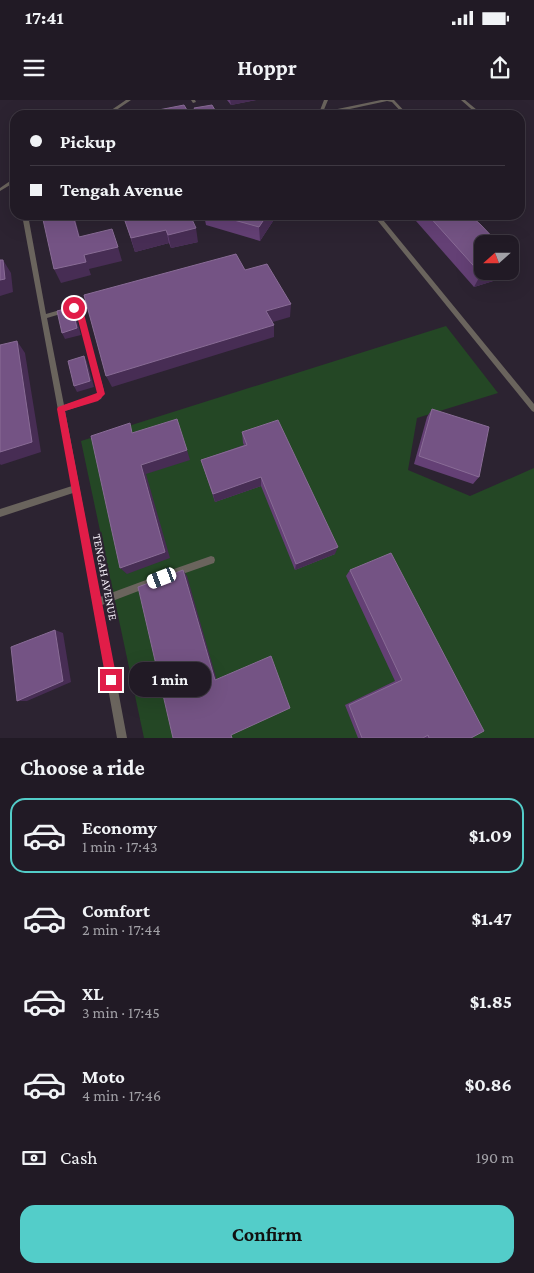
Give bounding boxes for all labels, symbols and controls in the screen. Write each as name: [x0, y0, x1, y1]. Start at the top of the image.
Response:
text: 17:41: [25, 7, 64, 28]
icon: menu: [20, 54, 48, 82]
icon: share: [486, 54, 514, 82]
text: Hoppr: [237, 55, 297, 80]
text: Pickup: [60, 131, 116, 152]
text: Tengah Avenue: [60, 179, 183, 200]
north arrow: [474, 235, 519, 280]
map controls: [474, 235, 519, 280]
route start: [63, 297, 85, 319]
street label: TENGAH AVENUE: [90, 533, 120, 622]
car: [145, 566, 178, 590]
callout: 1 min: [128, 662, 211, 698]
route end: [100, 669, 122, 691]
text: 1 min: [152, 671, 188, 688]
text: Choose a ride: [20, 755, 145, 780]
icon: car: [22, 813, 67, 858]
text: Economy: [82, 817, 157, 838]
text: $1.09: [469, 825, 512, 846]
text: 1 min · 17:43: [82, 838, 158, 855]
icon: car: [22, 896, 67, 941]
text: Comfort: [82, 900, 150, 921]
text: $1.47: [471, 908, 512, 929]
text: 2 min · 17:44: [82, 921, 161, 938]
icon: car: [22, 979, 67, 1024]
text: XL: [82, 983, 104, 1004]
text: $1.85: [470, 991, 512, 1012]
text: 3 min · 17:45: [82, 1004, 160, 1021]
icon: car: [22, 1062, 67, 1107]
text: Moto: [82, 1066, 125, 1087]
text: $0.86: [465, 1074, 512, 1095]
text: 4 min · 17:46: [82, 1087, 161, 1104]
icon: cash: [20, 1144, 48, 1172]
text: Cash: [60, 1147, 98, 1168]
text: 190 m: [476, 1149, 514, 1166]
button: Confirm: [20, 1205, 514, 1263]

